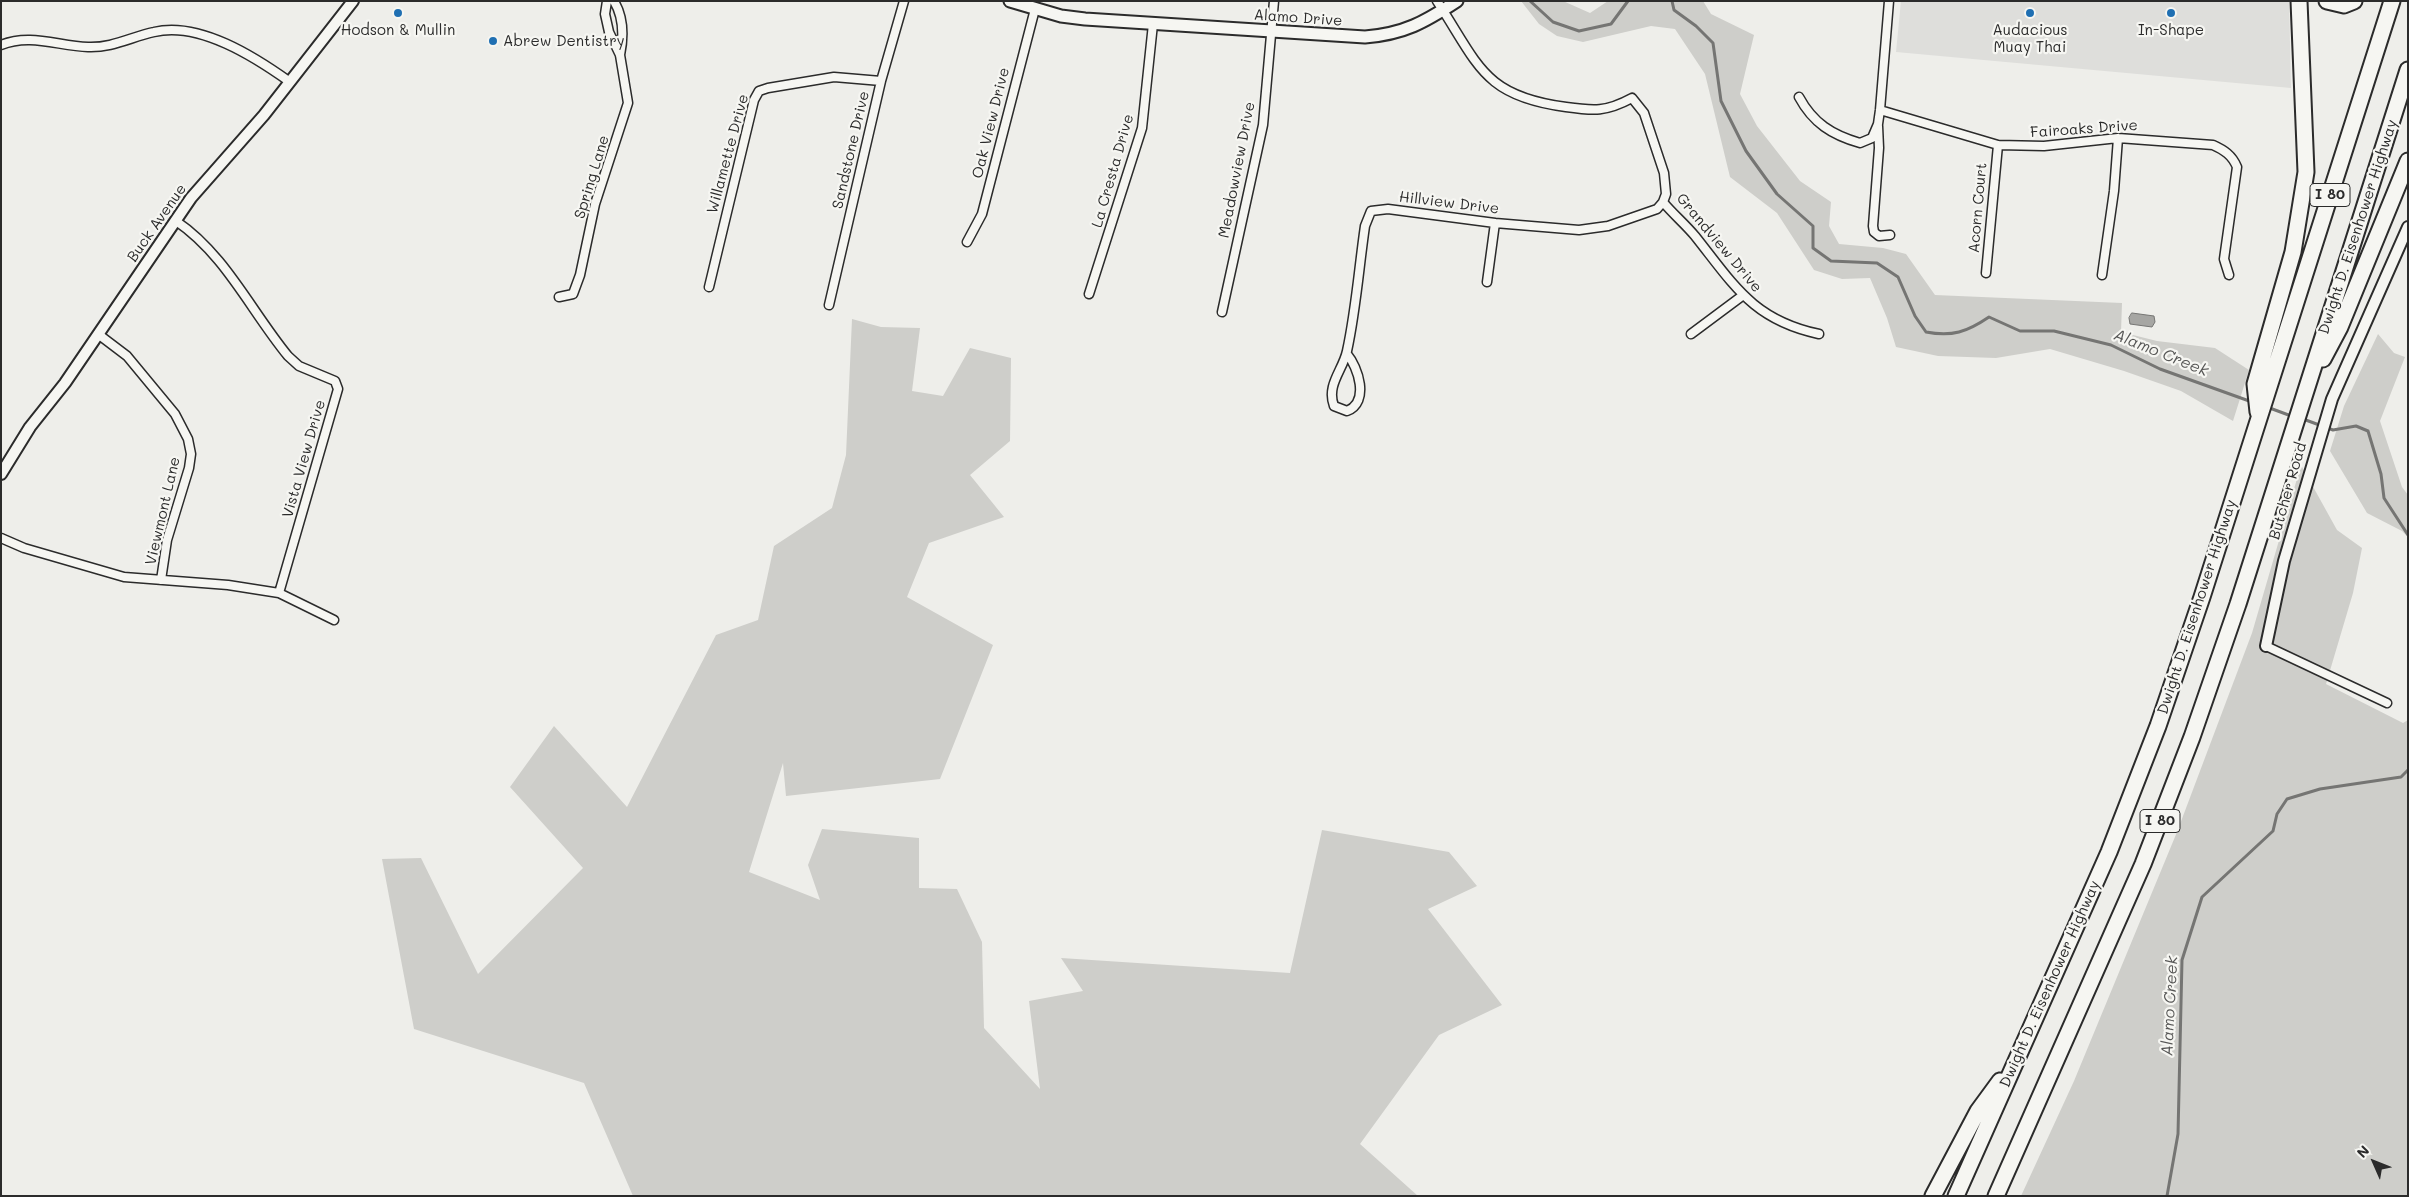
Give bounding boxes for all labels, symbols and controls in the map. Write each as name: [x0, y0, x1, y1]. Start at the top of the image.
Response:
street label: Alamo Drive: [1253, 6, 1343, 30]
marker: Hodson & Mullin: [392, 7, 404, 19]
marker: Audacious Muay Thai: [2024, 7, 2036, 19]
marker: In-Shape: [2165, 7, 2177, 19]
place label: Hodson & Mullin: [341, 21, 455, 39]
place label: Audacious Muay Thai: [1992, 21, 2068, 56]
place label: In-Shape: [2138, 21, 2204, 39]
place label: Abrew Dentistry: [503, 32, 625, 50]
marker: Abrew Dentistry: [487, 35, 499, 47]
street label: Oak View Drive: [969, 66, 1013, 180]
street label: Sandstone Drive: [829, 89, 873, 211]
street label: Willamette Drive: [703, 92, 753, 216]
street label: Meadowview Drive: [1215, 100, 1259, 240]
street label: La Cresta Drive: [1088, 112, 1138, 230]
street label: Fairoaks Drive: [2030, 116, 2138, 142]
street label: Dwight D. Eisenhower Highway: [2315, 117, 2401, 337]
street label: Spring Lane: [571, 133, 613, 221]
street label: Acorn Court: [1965, 162, 1991, 254]
street label: Buck Avenue: [124, 181, 190, 265]
road number: I 80: [2310, 184, 2350, 206]
street label: Hillview Drive: [1398, 188, 1500, 218]
street label: Grandview Drive: [1672, 190, 1766, 296]
water label: Alamo Creek: [2111, 325, 2211, 381]
street label: Vista View Drive: [279, 398, 329, 520]
street label: Butcher Road: [2266, 440, 2310, 542]
street label: Viewmont Lane: [142, 455, 184, 567]
street label: Dwight D. Eisenhower Highway: [2154, 497, 2240, 717]
road number: I 80: [2140, 809, 2180, 832]
street label: Dwight D. Eisenhower Highway: [1996, 878, 2104, 1090]
water label: Alamo Creek: [2158, 955, 2182, 1057]
north arrow: [2349, 1137, 2399, 1187]
text: N: [2352, 1141, 2373, 1162]

